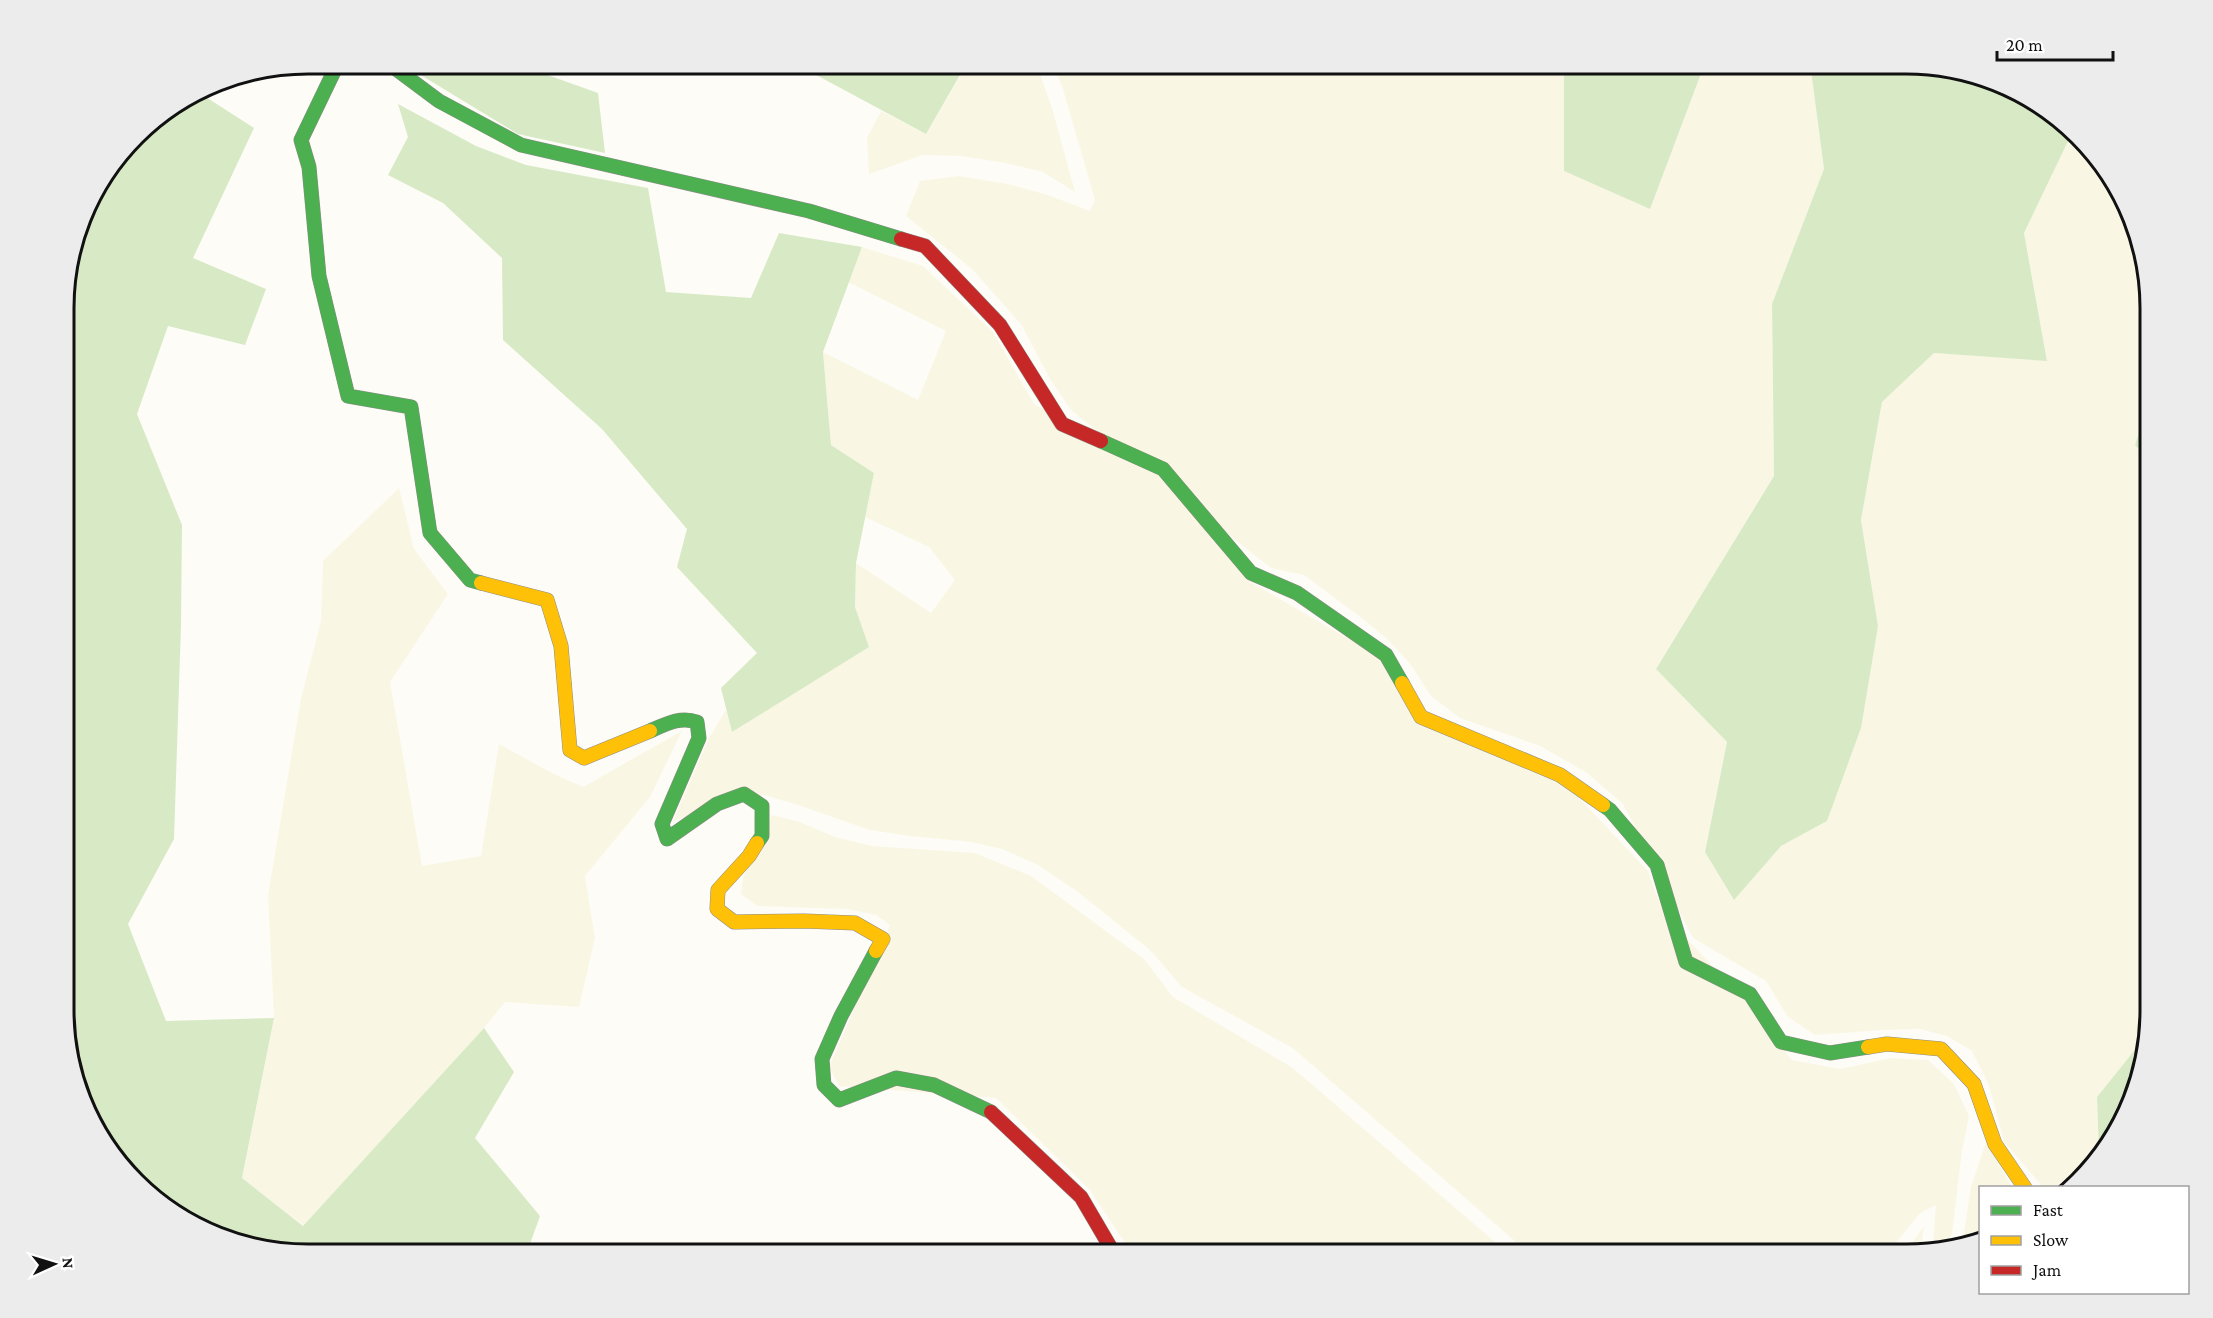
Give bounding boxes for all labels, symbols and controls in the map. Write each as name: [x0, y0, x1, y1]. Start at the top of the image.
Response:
scale bar: [1997, 24, 2112, 62]
text: 20 m: [2006, 35, 2043, 55]
legend: [1979, 1186, 2189, 1294]
text: Fast: [2033, 1200, 2064, 1220]
text: Slow: [2033, 1230, 2069, 1250]
north arrow: [24, 1234, 84, 1294]
text: N: [60, 1257, 77, 1269]
text: Jam: [2031, 1260, 2062, 1280]

